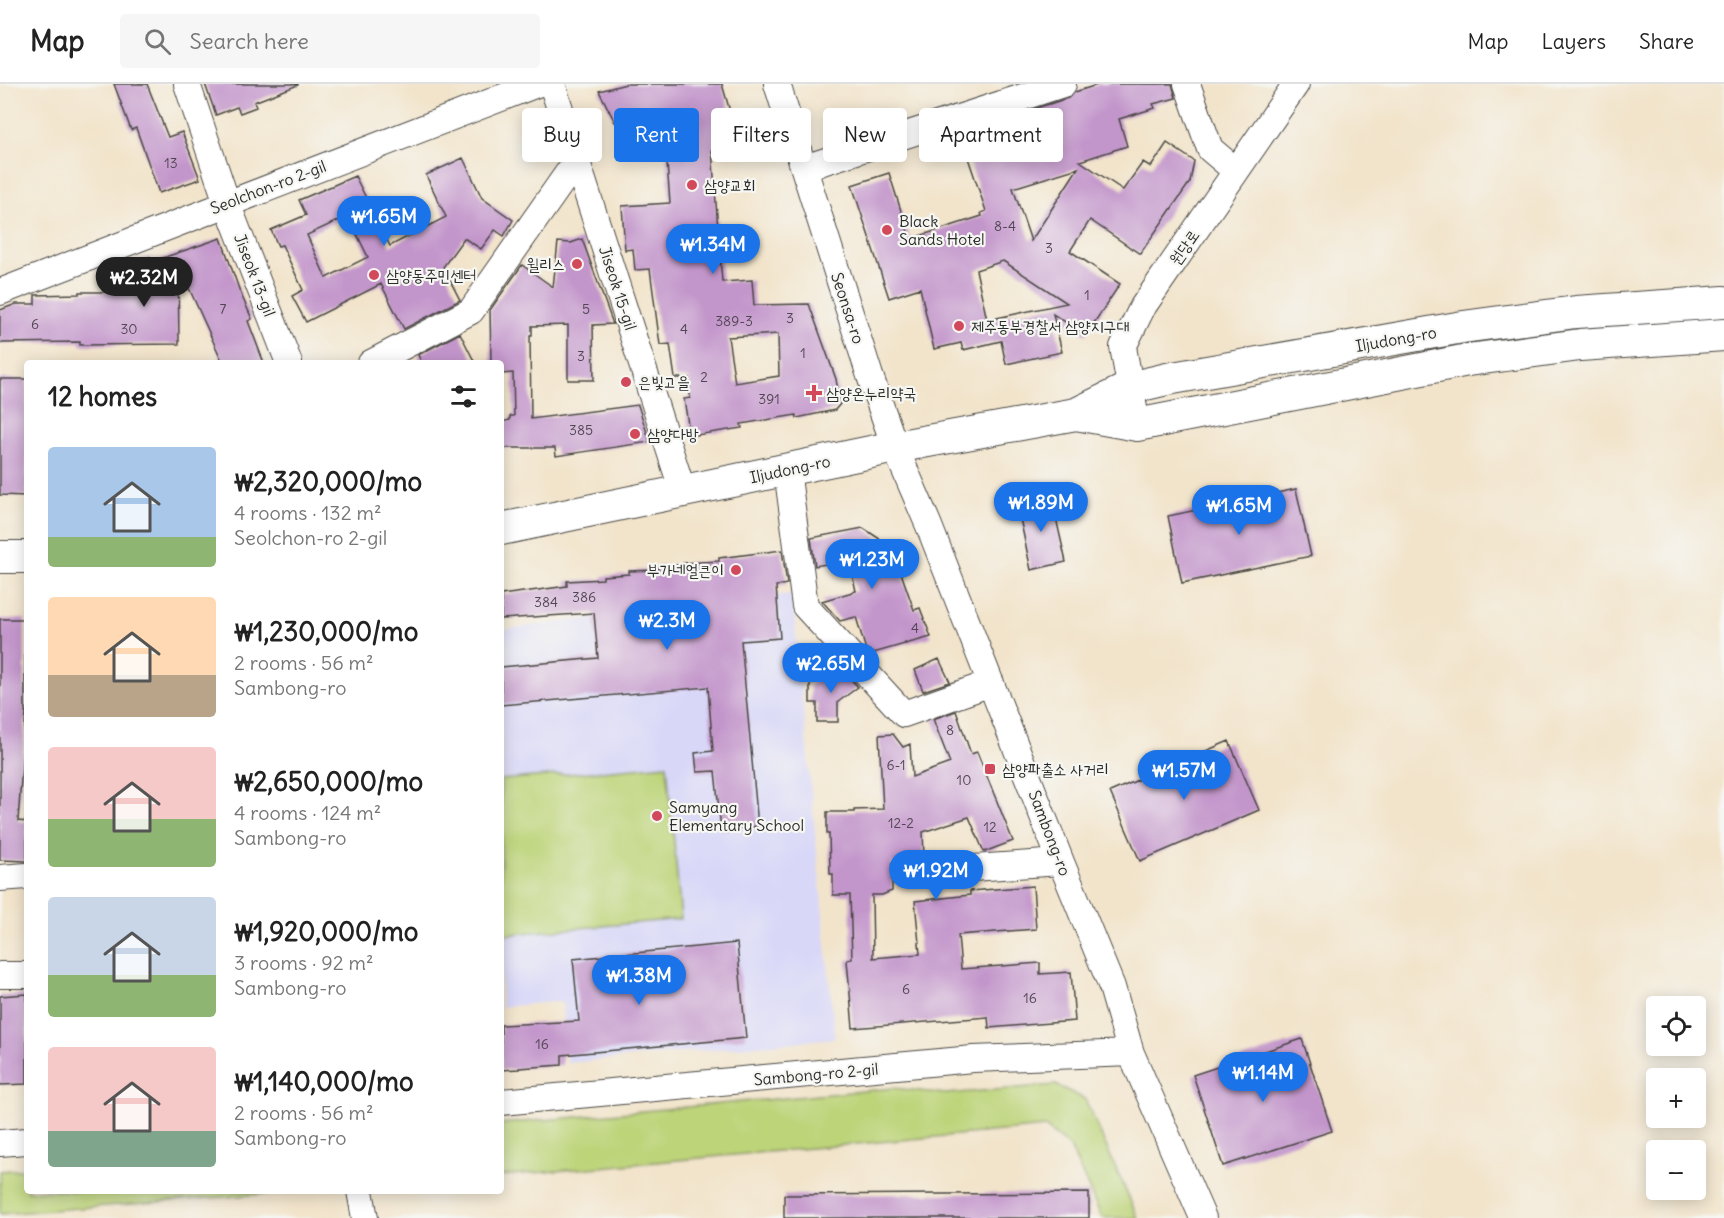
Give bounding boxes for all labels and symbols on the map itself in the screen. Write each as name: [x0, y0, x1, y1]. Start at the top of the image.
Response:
house number: 13: [164, 154, 178, 172]
street label: Seolchon-ro 2-gil: [207, 156, 329, 218]
place label: 삼양교회: [704, 175, 756, 195]
marker: 삼양교회: [685, 178, 699, 192]
pin: ₩1.65M: [335, 196, 433, 247]
place label: Black Sands Hotel: [899, 211, 985, 249]
house number: 8-4: [994, 217, 1016, 235]
marker: Black Sands Hotel: [880, 223, 894, 237]
pin: ₩1.34M: [664, 224, 762, 275]
street label: 원당로: [1165, 225, 1203, 269]
street label: Jiseok 13-gil: [230, 231, 280, 319]
house number: 3: [1045, 239, 1053, 257]
street label: Jiseok 15-gil: [595, 243, 641, 333]
place label: 윌리스: [526, 254, 565, 274]
pin: ₩2.32M: [95, 257, 193, 308]
marker: 윌리스: [570, 257, 584, 271]
place label: 삼양동주민센터: [386, 265, 476, 285]
marker: 삼양동주민센터: [367, 268, 381, 282]
street label: Seonsa-ro: [827, 270, 869, 346]
house number: 1: [1084, 286, 1090, 304]
house number: 7: [220, 300, 227, 318]
house number: 5: [582, 300, 590, 318]
house number: 3: [786, 309, 794, 327]
house number: 389-3: [715, 312, 753, 330]
house number: 6: [31, 315, 39, 333]
place label: 제주동부경찰서 삼양지구대: [971, 316, 1129, 336]
marker: 제주동부경찰서 삼양지구대: [952, 319, 966, 333]
house number: 30: [120, 320, 138, 338]
house number: 4: [680, 320, 688, 338]
street label: Iljudong-ro: [1354, 322, 1438, 356]
house number: 1: [800, 344, 806, 362]
house number: 3: [577, 347, 585, 365]
house number: 2: [700, 368, 708, 386]
place label: 은빛고을: [638, 372, 690, 392]
marker: 은빛고을: [619, 375, 633, 389]
place label: 삼양온누리약국: [826, 383, 916, 403]
marker: 삼양온누리약국: [807, 386, 821, 400]
house number: 391: [758, 390, 780, 408]
house number: 385: [569, 421, 593, 439]
place label: 삼양다방: [647, 424, 699, 444]
marker: 삼양다방: [628, 427, 642, 441]
street label: Iljudong-ro: [748, 451, 832, 487]
pin: ₩1.89M: [992, 482, 1090, 533]
pin: ₩1.65M: [1190, 485, 1288, 536]
pin: ₩1.23M: [823, 539, 921, 590]
place label: 부가네얼큰이: [647, 560, 724, 580]
marker: 부가네얼큰이: [729, 563, 743, 577]
house number: 386: [572, 588, 596, 606]
house number: 384: [534, 593, 558, 611]
pin: ₩2.3M: [625, 600, 709, 651]
house number: 4: [911, 619, 919, 637]
pin: ₩2.65M: [782, 643, 880, 694]
house number: 8: [946, 721, 954, 739]
pin: ₩1.57M: [1135, 750, 1233, 801]
house number: 6-1: [887, 756, 905, 774]
place label: 삼양파출소 사거리: [1002, 759, 1109, 779]
marker: 삼양파출소 사거리: [983, 762, 997, 776]
house number: 10: [957, 771, 971, 789]
street label: Sambong-ro: [1025, 787, 1075, 879]
place label: Samyang Elementary School: [669, 797, 804, 835]
marker: Samyang Elementary School: [650, 809, 664, 823]
house number: 12-2: [888, 814, 914, 832]
house number: 12: [983, 818, 997, 836]
pin: ₩1.92M: [887, 850, 985, 901]
pin: ₩1.38M: [590, 955, 688, 1006]
house number: 6: [902, 980, 910, 998]
house number: 16: [1023, 989, 1037, 1007]
house number: 16: [535, 1035, 549, 1053]
pin: ₩1.14M: [1214, 1052, 1312, 1103]
street label: Sambong-ro 2-gil: [753, 1059, 879, 1089]

